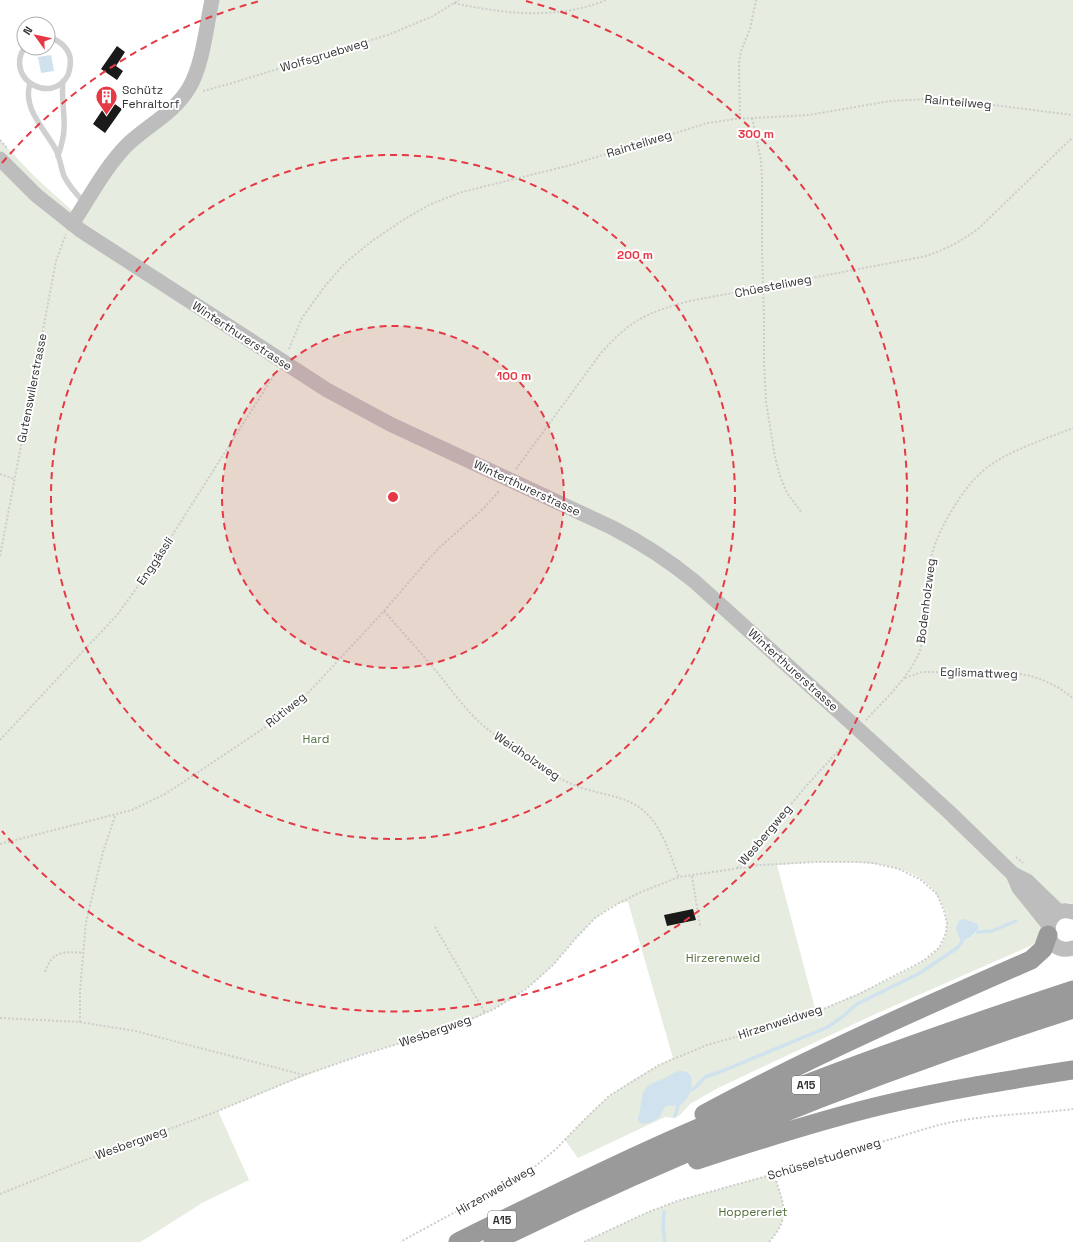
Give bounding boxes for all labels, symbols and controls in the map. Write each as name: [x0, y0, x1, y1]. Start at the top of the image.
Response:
north arrow: [16, 16, 56, 56]
text: N: [20, 24, 35, 37]
street label: Wolfsgruebweg: [278, 34, 370, 76]
place label: Schütz Fehraltorf: [122, 82, 180, 112]
building icon: Schütz Fehraltorf: [94, 84, 120, 117]
street label: Rainteilweg: [924, 91, 992, 113]
text: 300 m: [738, 126, 774, 142]
street label: Rainteilweg: [605, 127, 673, 161]
text: 200 m: [617, 247, 653, 263]
street label: Chüesteliweg: [733, 271, 813, 301]
street label: Winterthurerstrasse: [189, 298, 295, 374]
street label: Gutenswilerstrasse: [14, 332, 50, 444]
text: 100 m: [497, 368, 531, 384]
street label: Winterthurerstrasse: [471, 456, 583, 520]
centre of rings: [386, 490, 400, 504]
street label: Enggässli: [133, 534, 177, 588]
street label: Bodenholzweg: [913, 557, 939, 645]
street label: Winterthurerstrasse: [744, 625, 842, 715]
street label: Eglismattweg: [940, 664, 1018, 682]
street label: Rütiweg: [262, 689, 310, 731]
street label: Weidholzweg: [491, 728, 563, 784]
park label: Hard: [303, 731, 329, 747]
street label: Wesbergweg: [735, 801, 795, 869]
park label: Hirzerenweid: [686, 950, 760, 966]
street label: Hirzenweidweg: [736, 1001, 824, 1043]
street label: Wesbergweg: [397, 1011, 473, 1051]
road number: A15: [792, 1076, 820, 1094]
street label: Wesbergweg: [93, 1123, 169, 1163]
street label: Schüsselstudenweg: [766, 1134, 882, 1184]
street label: Hirzenweidweg: [453, 1161, 537, 1219]
park label: Hoppereriet: [718, 1204, 788, 1220]
road number: A15: [488, 1211, 516, 1229]

